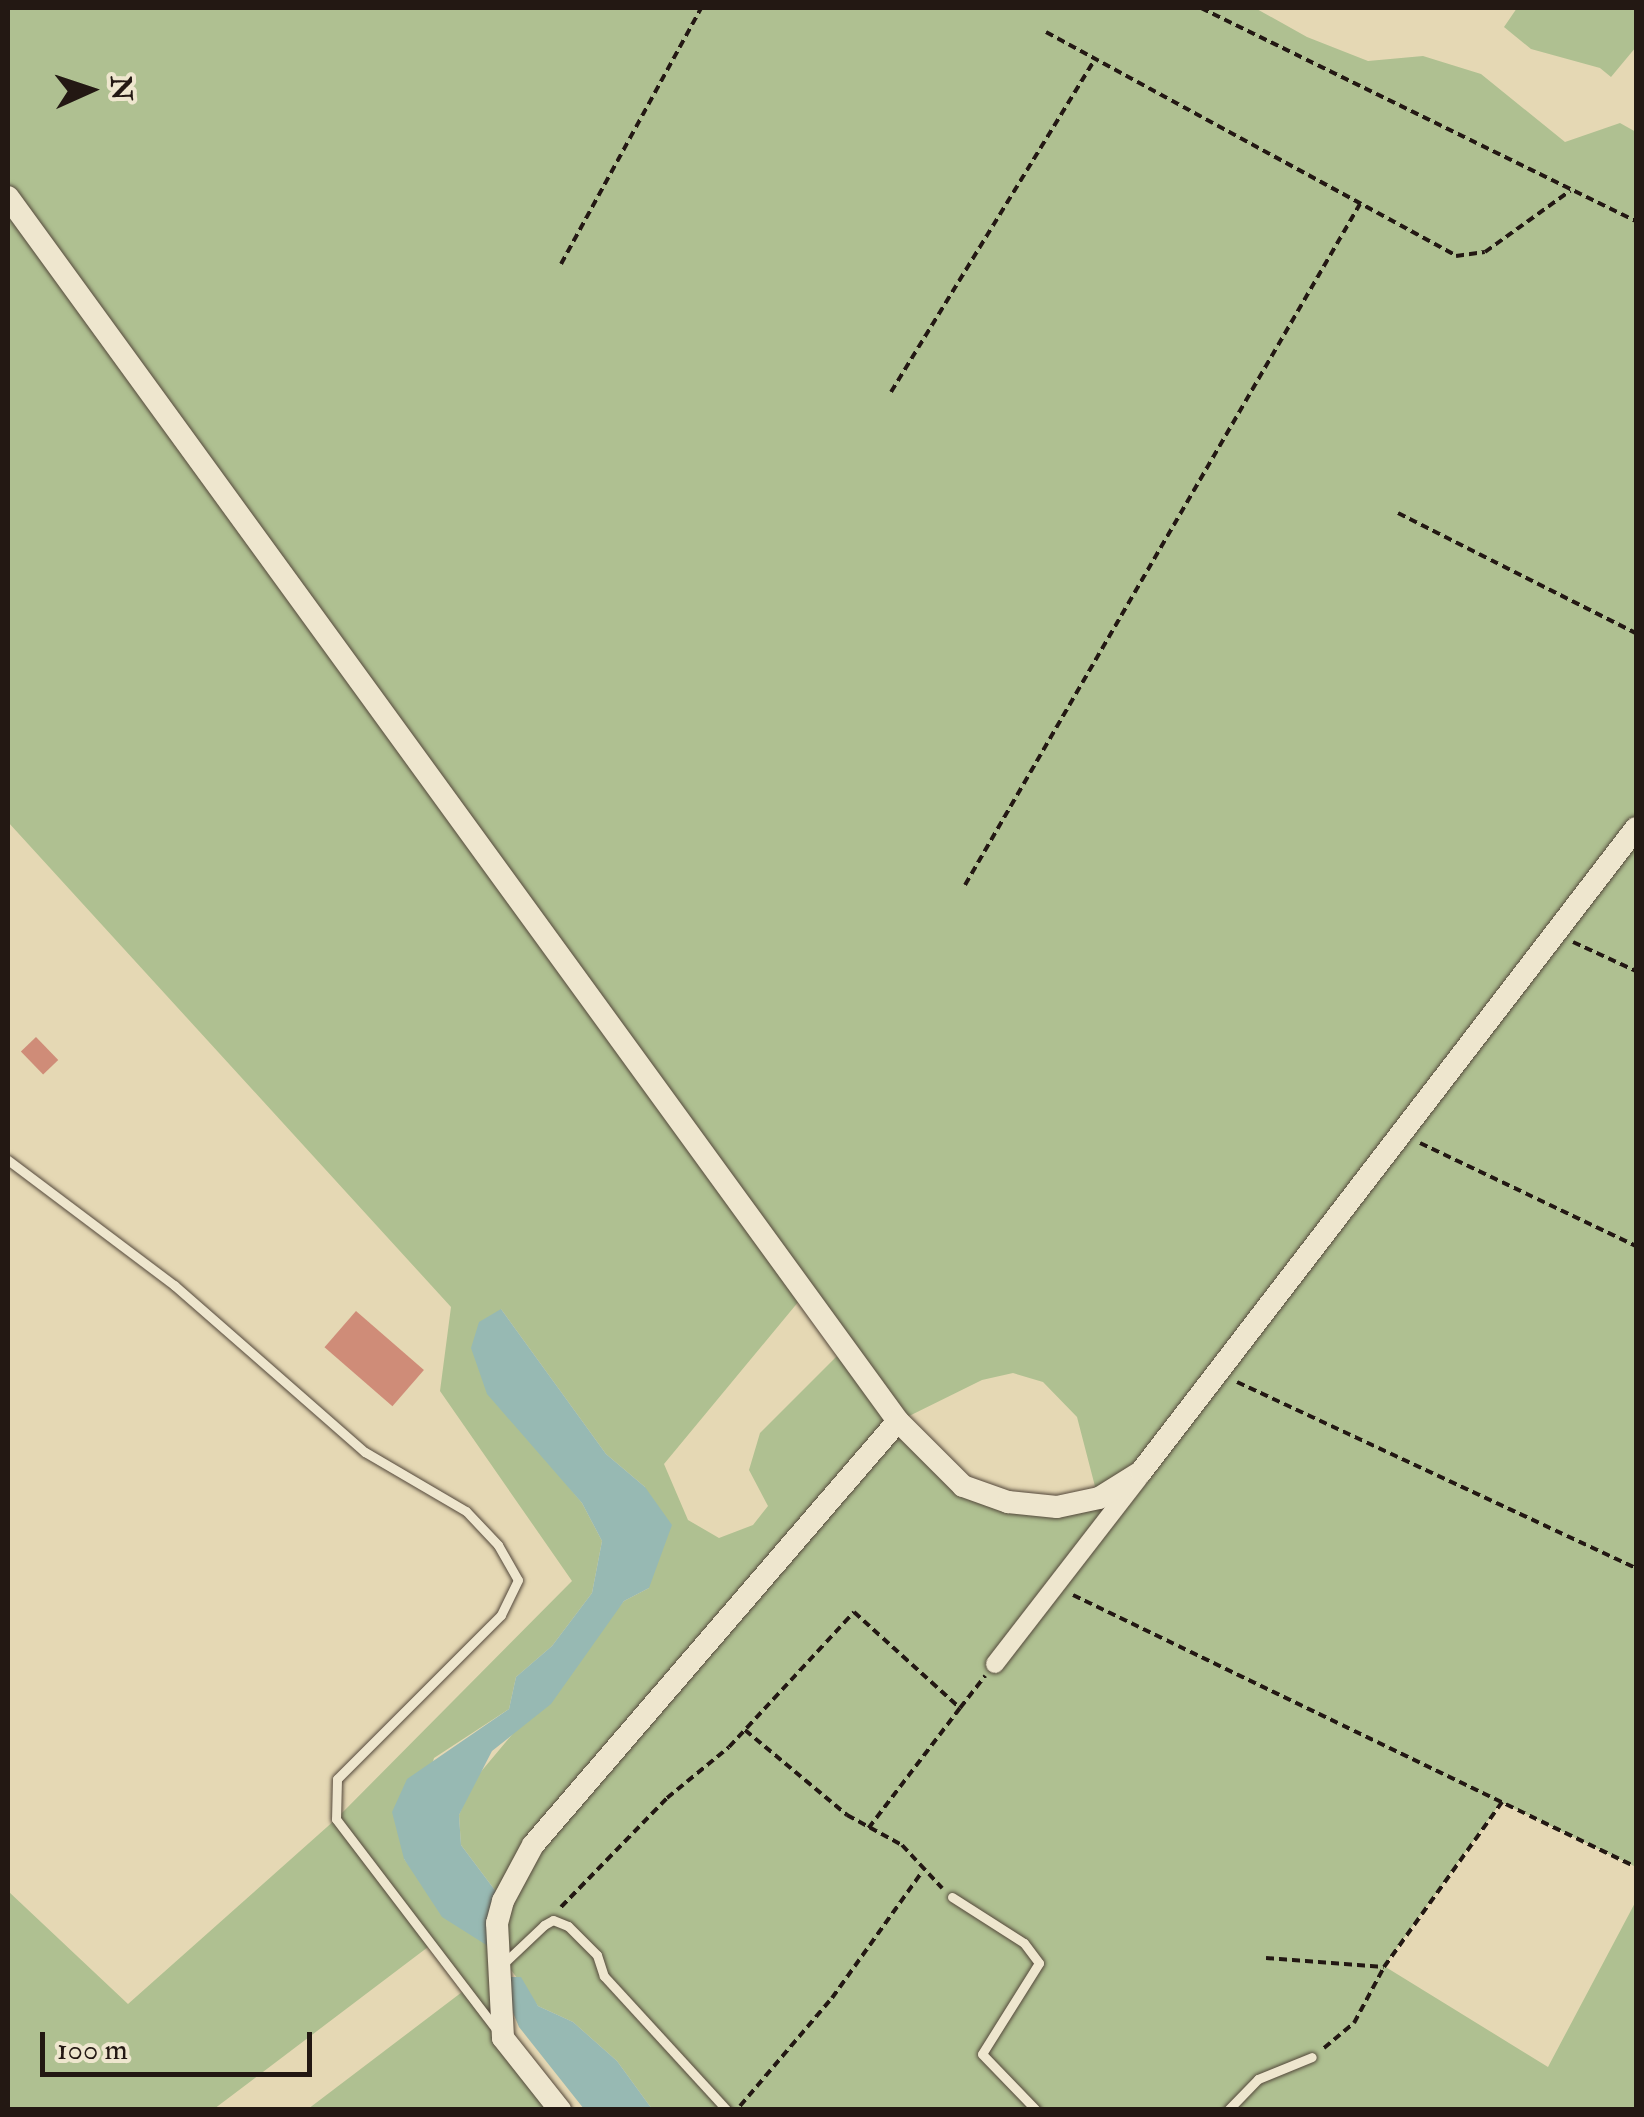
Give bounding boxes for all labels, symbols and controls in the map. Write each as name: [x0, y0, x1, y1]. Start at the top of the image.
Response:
north arrow: [40, 40, 140, 140]
text: N: [102, 75, 139, 102]
scale bar: [45, 2012, 318, 2074]
text: 100 m: [57, 2031, 128, 2068]

